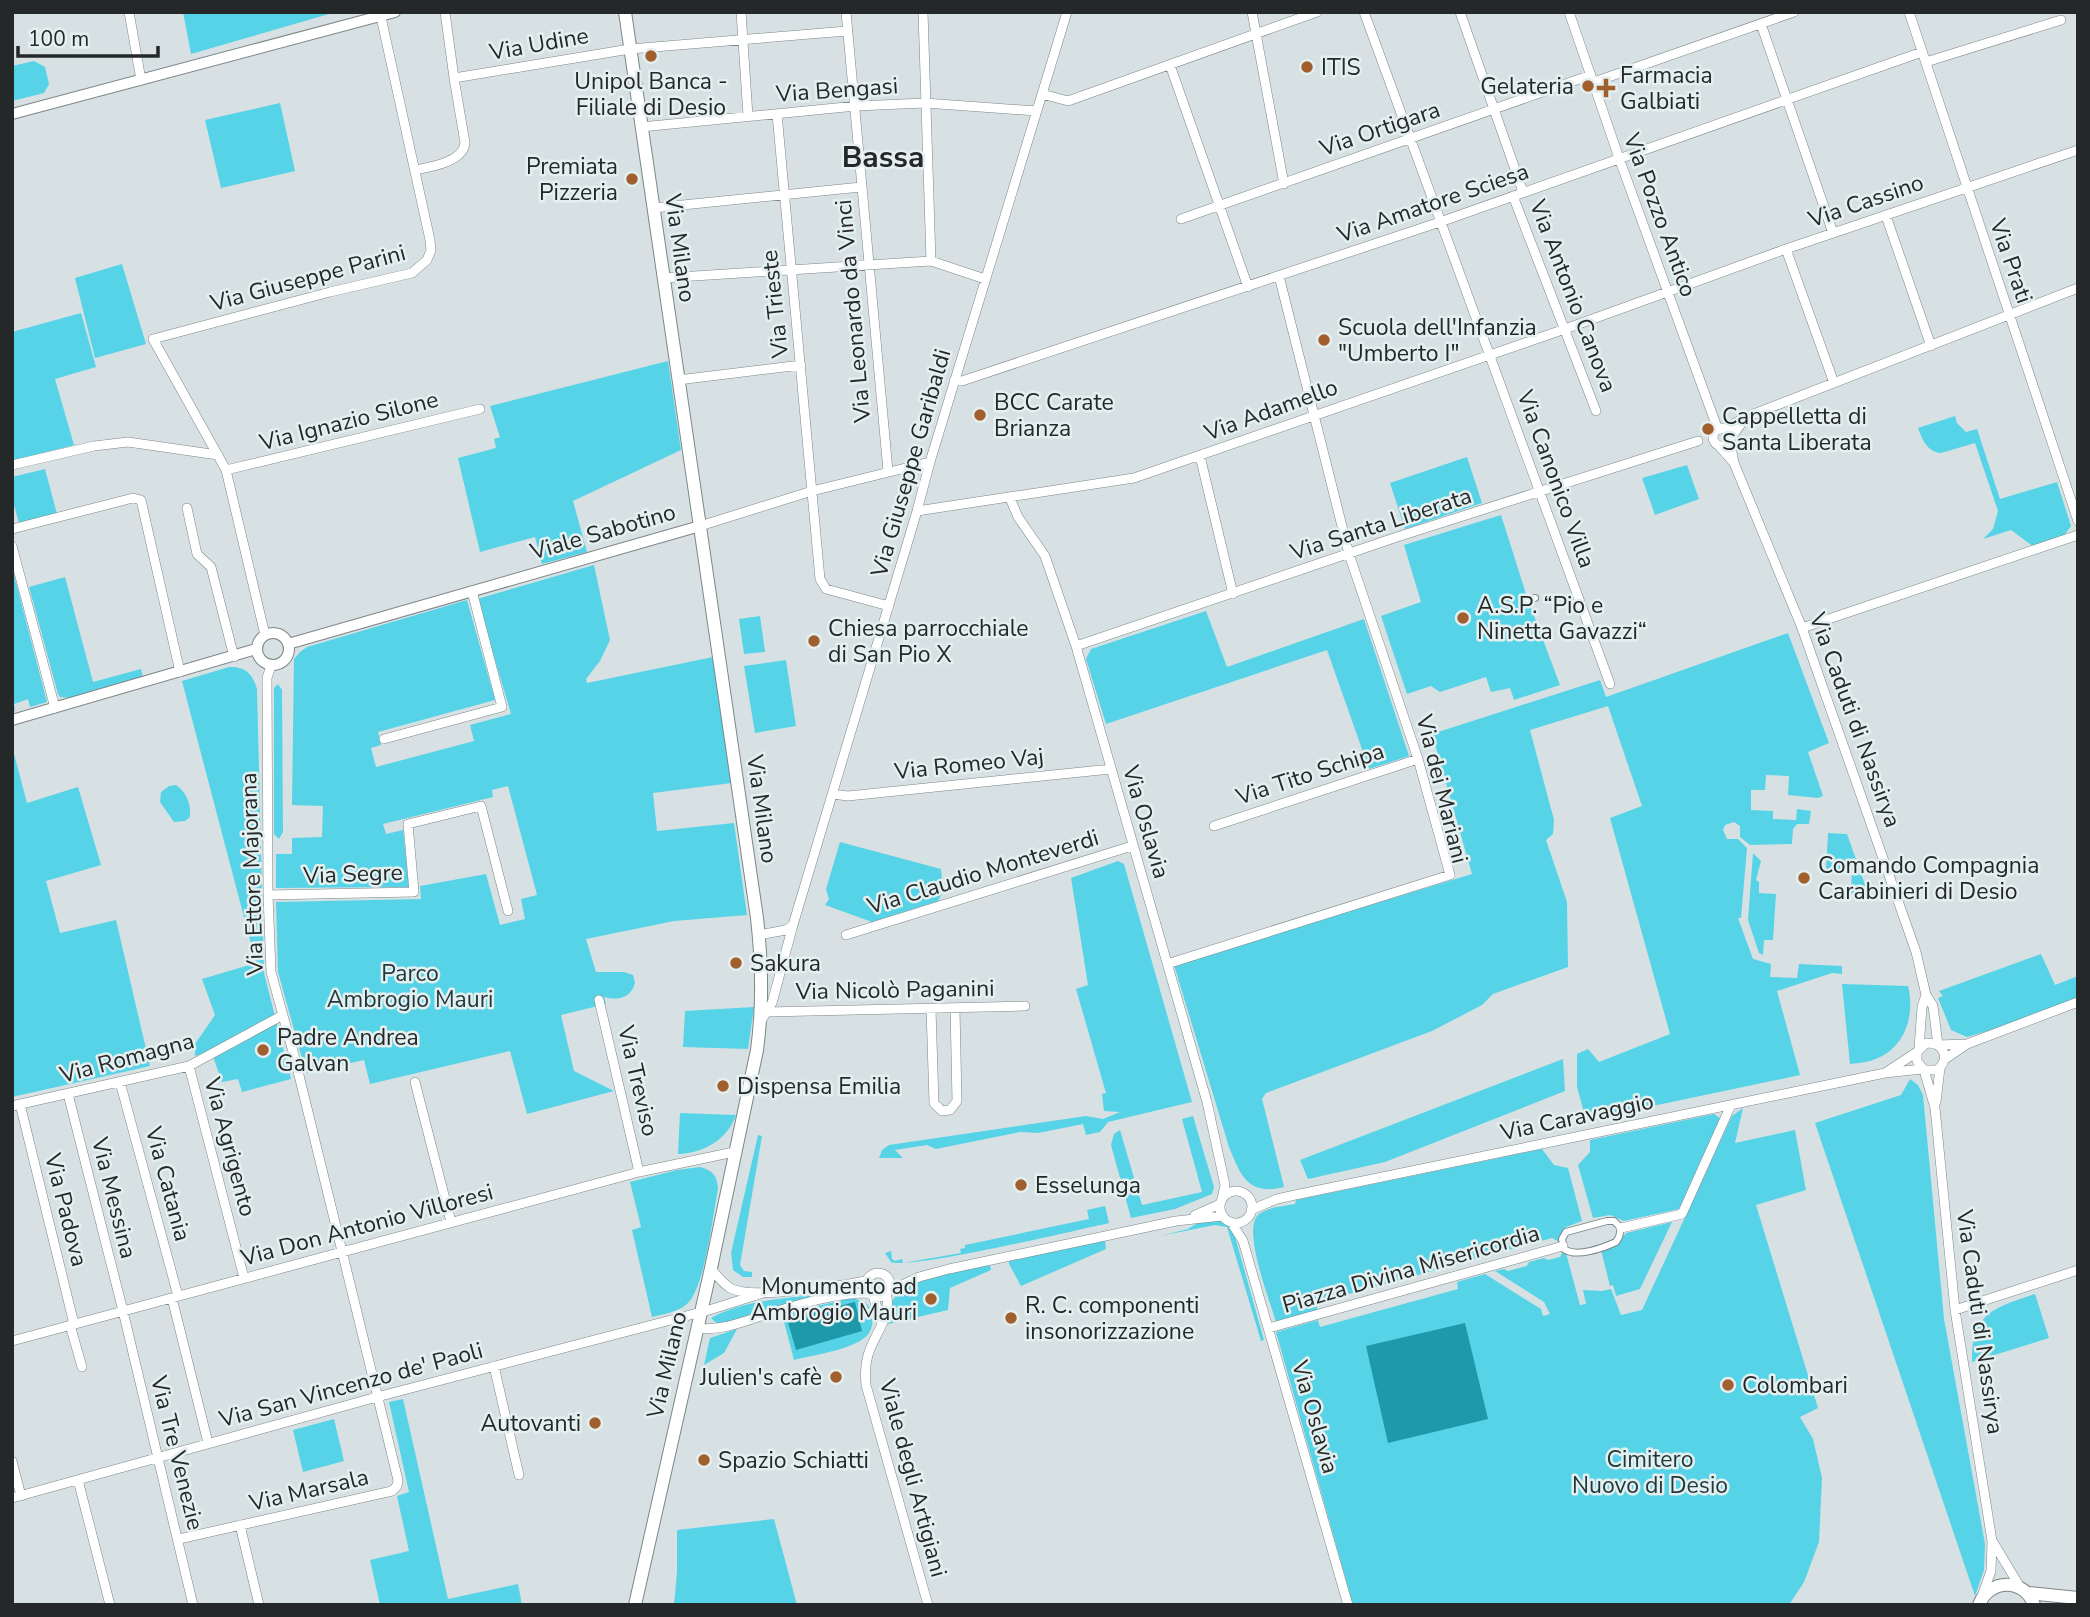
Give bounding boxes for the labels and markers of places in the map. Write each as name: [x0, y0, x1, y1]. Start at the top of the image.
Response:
marker: Unipol Banca - Filiale di Desio: [643, 48, 659, 64]
place label: ITIS: [1321, 52, 1361, 83]
marker: ITIS: [1299, 59, 1315, 75]
place label: Farmacia Galbiati: [1620, 60, 1713, 117]
place label: Unipol Banca - Filiale di Desio: [574, 66, 728, 123]
place label: Gelateria: [1480, 71, 1574, 102]
marker: Gelateria: [1580, 78, 1596, 94]
marker: Farmacia Galbiati: [1598, 80, 1614, 96]
place label: Premiata Pizzeria: [526, 151, 618, 208]
marker: Premiata Pizzeria: [624, 171, 640, 187]
place label: Scuola dell'Infanzia "Umberto I": [1338, 312, 1537, 369]
marker: Scuola dell'Infanzia "Umberto I": [1316, 332, 1332, 348]
place label: BCC Carate Brianza: [994, 387, 1114, 444]
place label: Cappelletta di Santa Liberata: [1722, 401, 1872, 458]
marker: BCC Carate Brianza: [972, 407, 988, 423]
marker: Cappelletta di Santa Liberata: [1700, 421, 1716, 437]
place label: A.S.P. “Pio e Ninetta Gavazzi“: [1477, 590, 1647, 647]
marker: A.S.P. “Pio e Ninetta Gavazzi“: [1455, 610, 1471, 626]
place label: Chiesa parrocchiale di San Pio X: [828, 613, 1029, 670]
marker: Chiesa parrocchiale di San Pio X: [806, 633, 822, 649]
place label: Comando Compagnia Carabinieri di Desio: [1818, 850, 2039, 907]
marker: Comando Compagnia Carabinieri di Desio: [1796, 870, 1812, 886]
place label: Sakura: [750, 948, 821, 979]
marker: Sakura: [728, 955, 744, 971]
place label: Padre Andrea Galvan: [277, 1022, 419, 1079]
marker: Padre Andrea Galvan: [255, 1042, 271, 1058]
place label: Dispensa Emilia: [737, 1071, 901, 1102]
marker: Dispensa Emilia: [715, 1078, 731, 1094]
place label: Esselunga: [1035, 1170, 1141, 1201]
marker: Esselunga: [1013, 1177, 1029, 1193]
place label: Monumento ad Ambrogio Mauri: [750, 1271, 917, 1328]
place label: R. C. componenti insonorizzazione: [1025, 1290, 1199, 1347]
marker: Monumento ad Ambrogio Mauri: [923, 1291, 939, 1307]
marker: R. C. componenti insonorizzazione: [1003, 1310, 1019, 1326]
place label: Julien's cafè: [699, 1362, 822, 1393]
marker: Julien's cafè: [828, 1369, 844, 1385]
place label: Colombari: [1742, 1370, 1848, 1401]
marker: Colombari: [1720, 1377, 1736, 1393]
place label: Autovanti: [481, 1408, 581, 1439]
marker: Autovanti: [587, 1415, 603, 1431]
place label: Spazio Schiatti: [718, 1445, 869, 1476]
marker: Spazio Schiatti: [696, 1452, 712, 1468]

